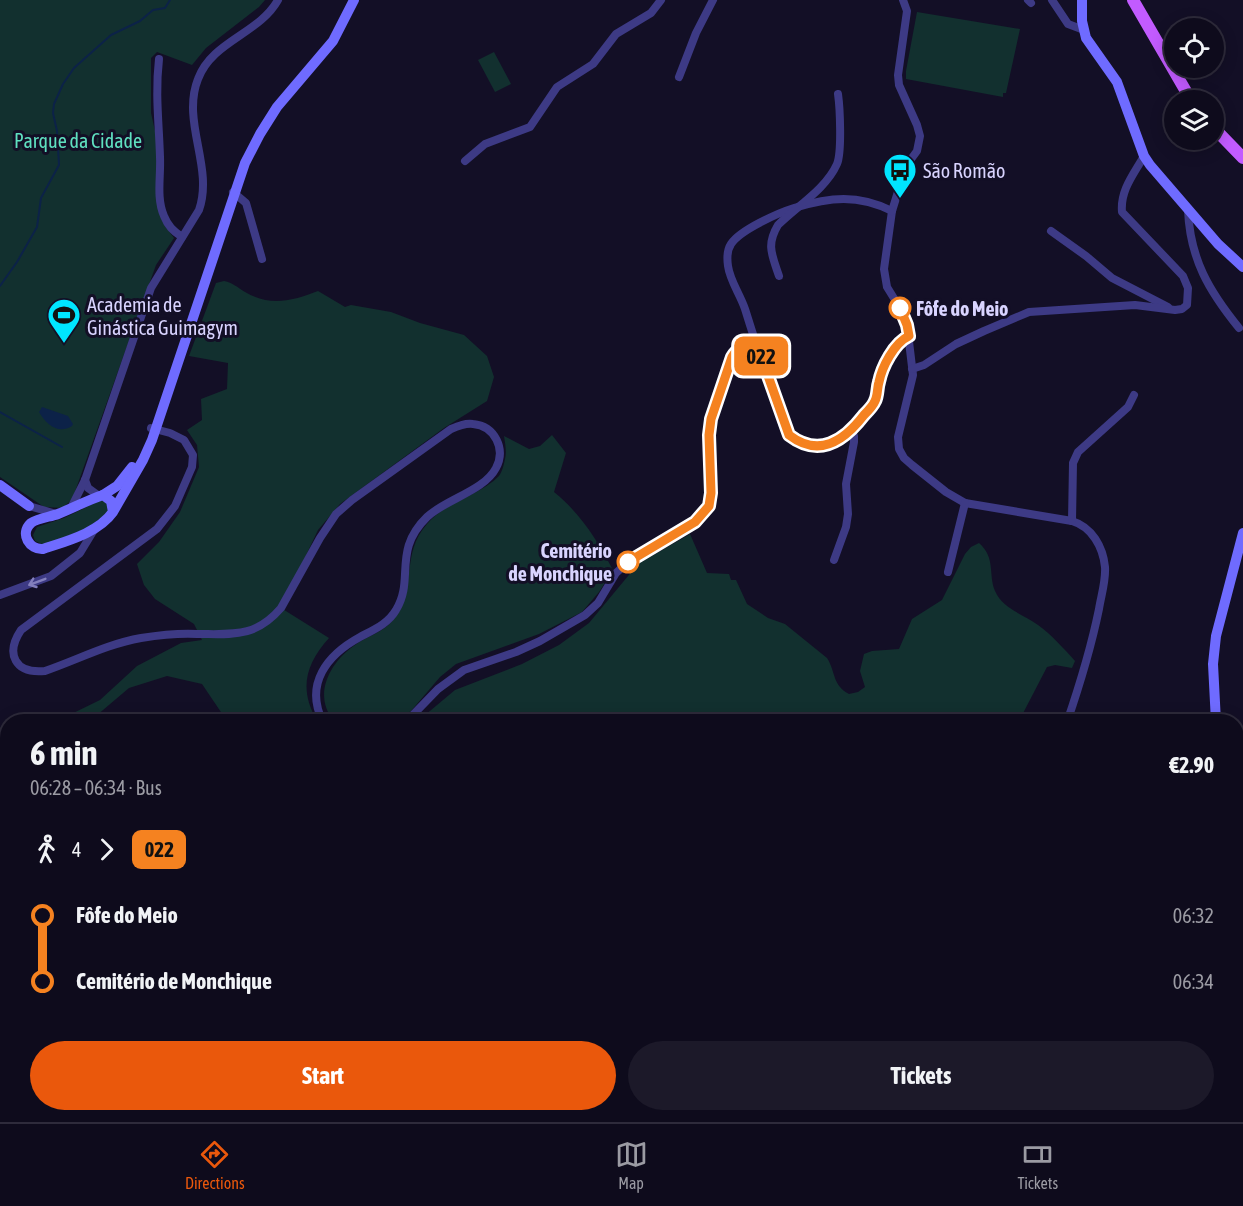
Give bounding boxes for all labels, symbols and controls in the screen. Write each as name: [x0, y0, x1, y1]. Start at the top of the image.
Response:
map controls: [1164, 18, 1224, 150]
button: locate: [1164, 18, 1224, 78]
button: layers: [1164, 90, 1224, 150]
park label: Parque da Cidade: [14, 129, 142, 152]
bus stop icon: São Romão: [882, 152, 918, 199]
place label: São Romão: [923, 159, 1005, 182]
place label: Academia de Ginástica Guimagym: [87, 293, 238, 339]
sports icon: Academia de Ginástica Guimagym: [46, 297, 82, 344]
marker: Fôfe do Meio: [889, 297, 911, 319]
place label: Fôfe do Meio: [916, 297, 1009, 320]
line badge: 022: [726, 336, 795, 376]
text: 022: [746, 344, 776, 368]
place label: Cemitério de Monchique: [508, 539, 612, 585]
marker: Cemitério de Monchique: [617, 551, 639, 573]
one-way arrow: [28, 577, 46, 588]
text: 6 min: [30, 734, 97, 772]
text: €2.90: [1169, 752, 1214, 778]
text: 06:28 – 06:34 · Bus: [30, 776, 162, 799]
icon: walk: [30, 833, 63, 866]
icon: forward: [90, 833, 123, 866]
text: 022: [144, 837, 174, 861]
text: 4: [72, 838, 81, 861]
text: Fôfe do Meio: [76, 902, 178, 928]
text: 06:32: [1173, 904, 1214, 927]
text: Cemitério de Monchique: [76, 968, 272, 994]
text: 06:34: [1173, 970, 1214, 993]
button: Start: [30, 1041, 616, 1110]
button: Tickets: [628, 1041, 1214, 1110]
tab: Directions: [185, 1138, 245, 1192]
tab: Map: [615, 1138, 648, 1192]
tab: Tickets: [1017, 1138, 1058, 1192]

